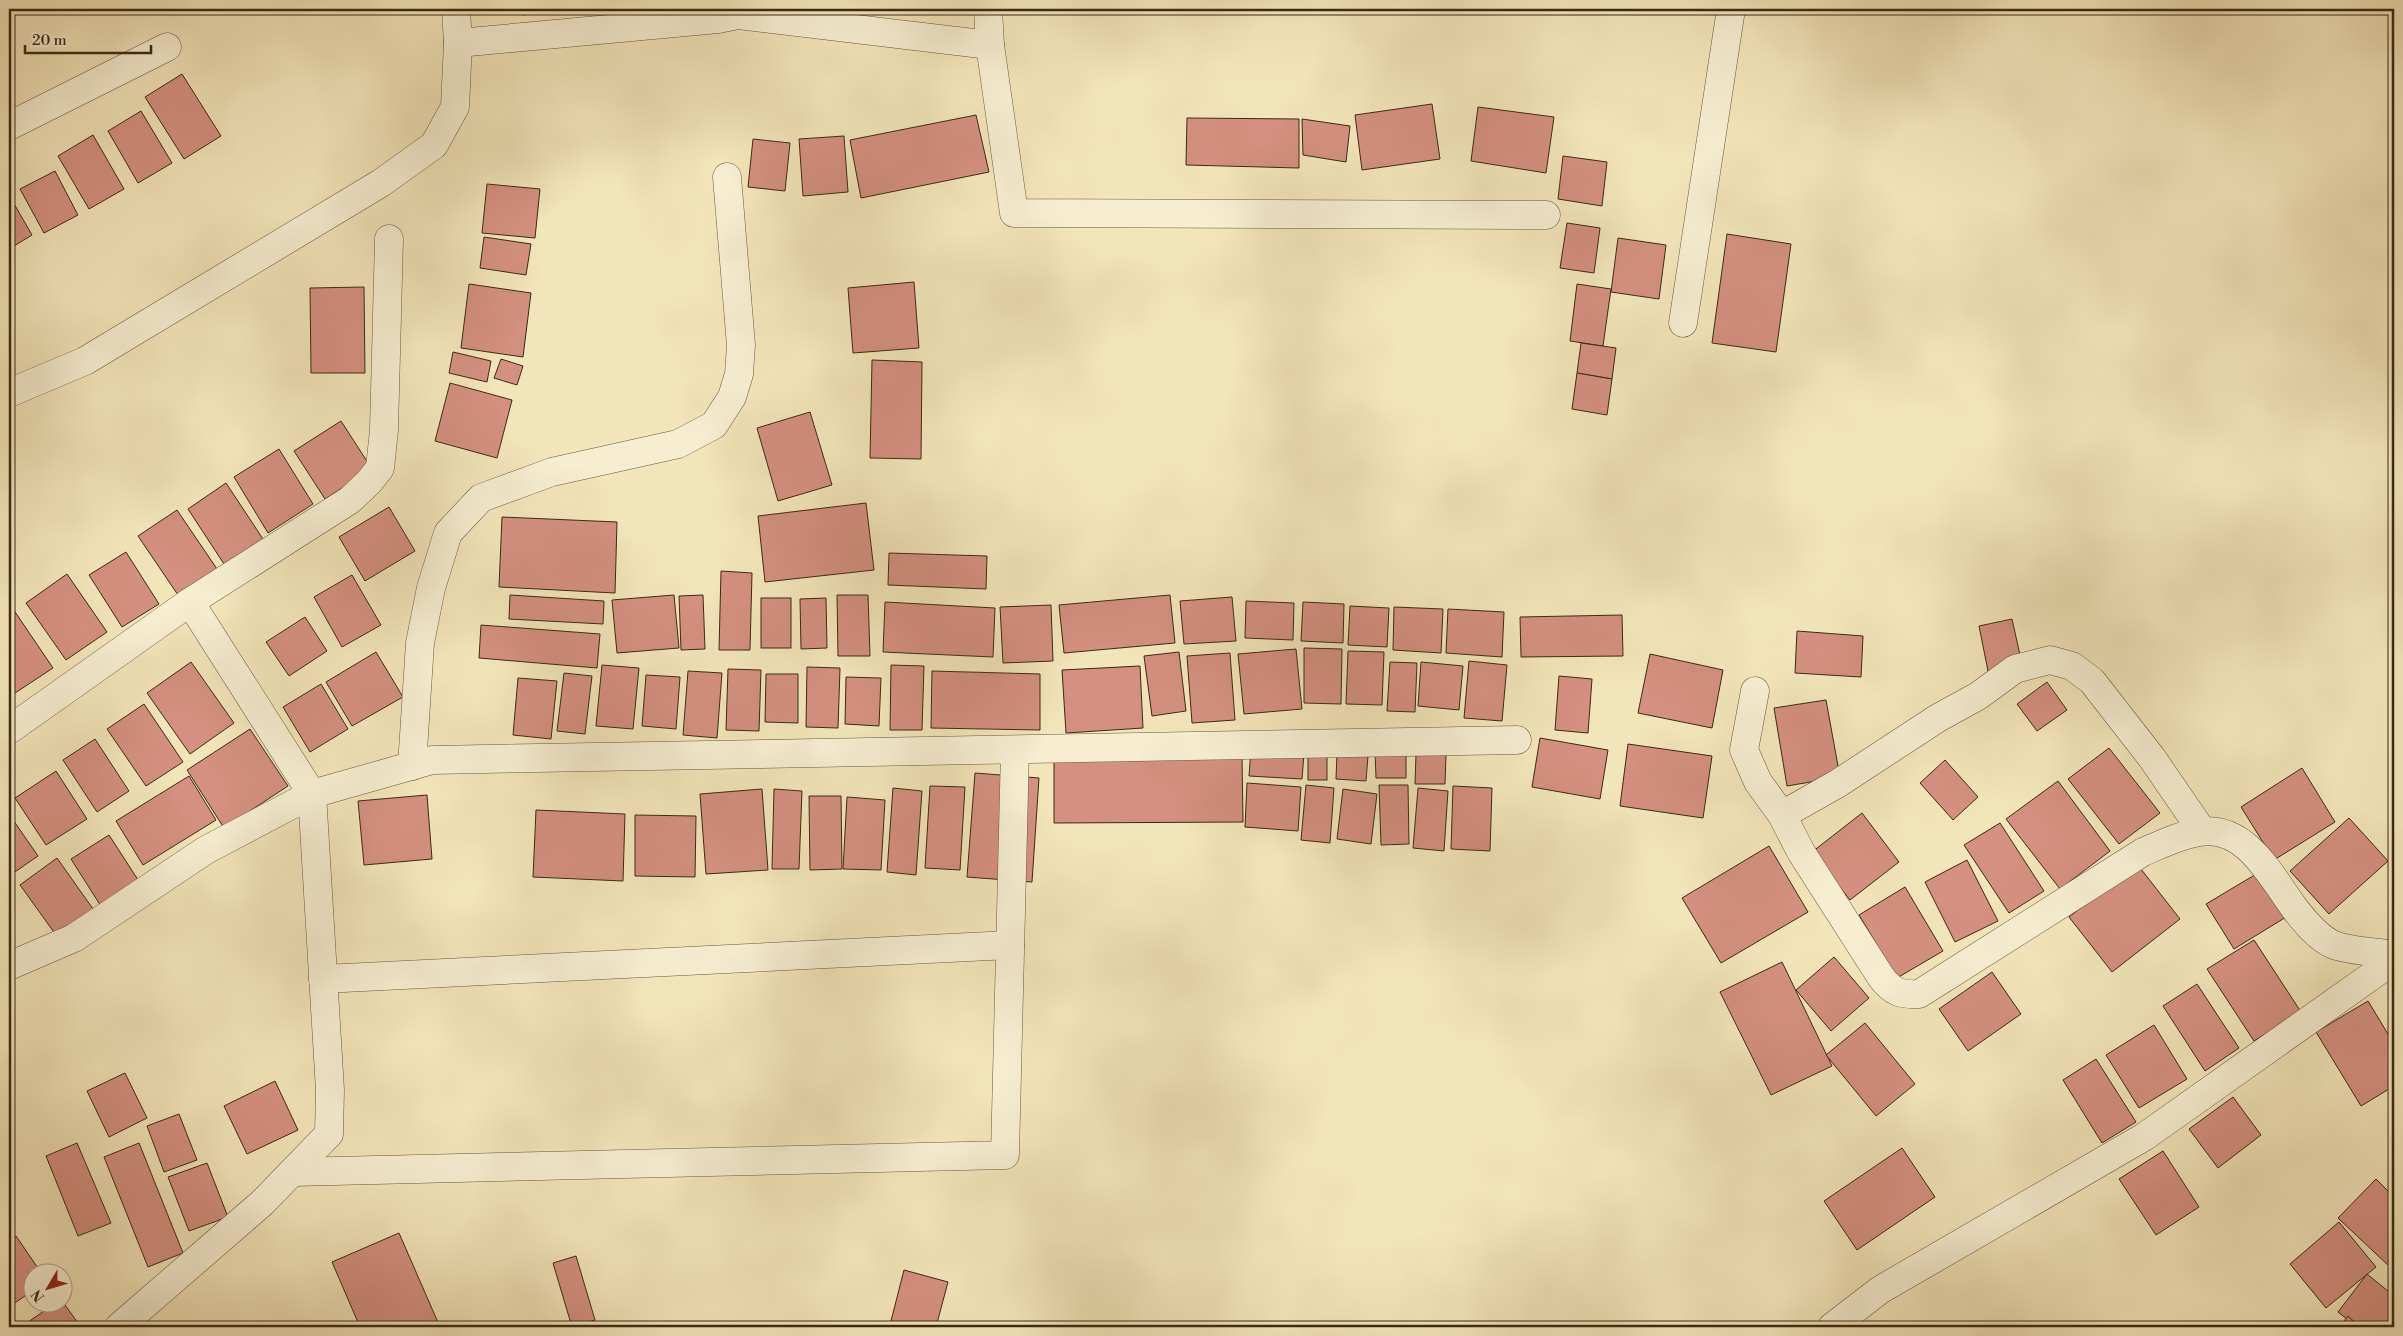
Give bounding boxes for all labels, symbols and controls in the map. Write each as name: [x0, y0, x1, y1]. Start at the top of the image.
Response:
scale bar: [25, 22, 151, 54]
text: 20 m: [32, 31, 67, 50]
north arrow: [22, 1264, 72, 1314]
text: N: [28, 1285, 49, 1305]

